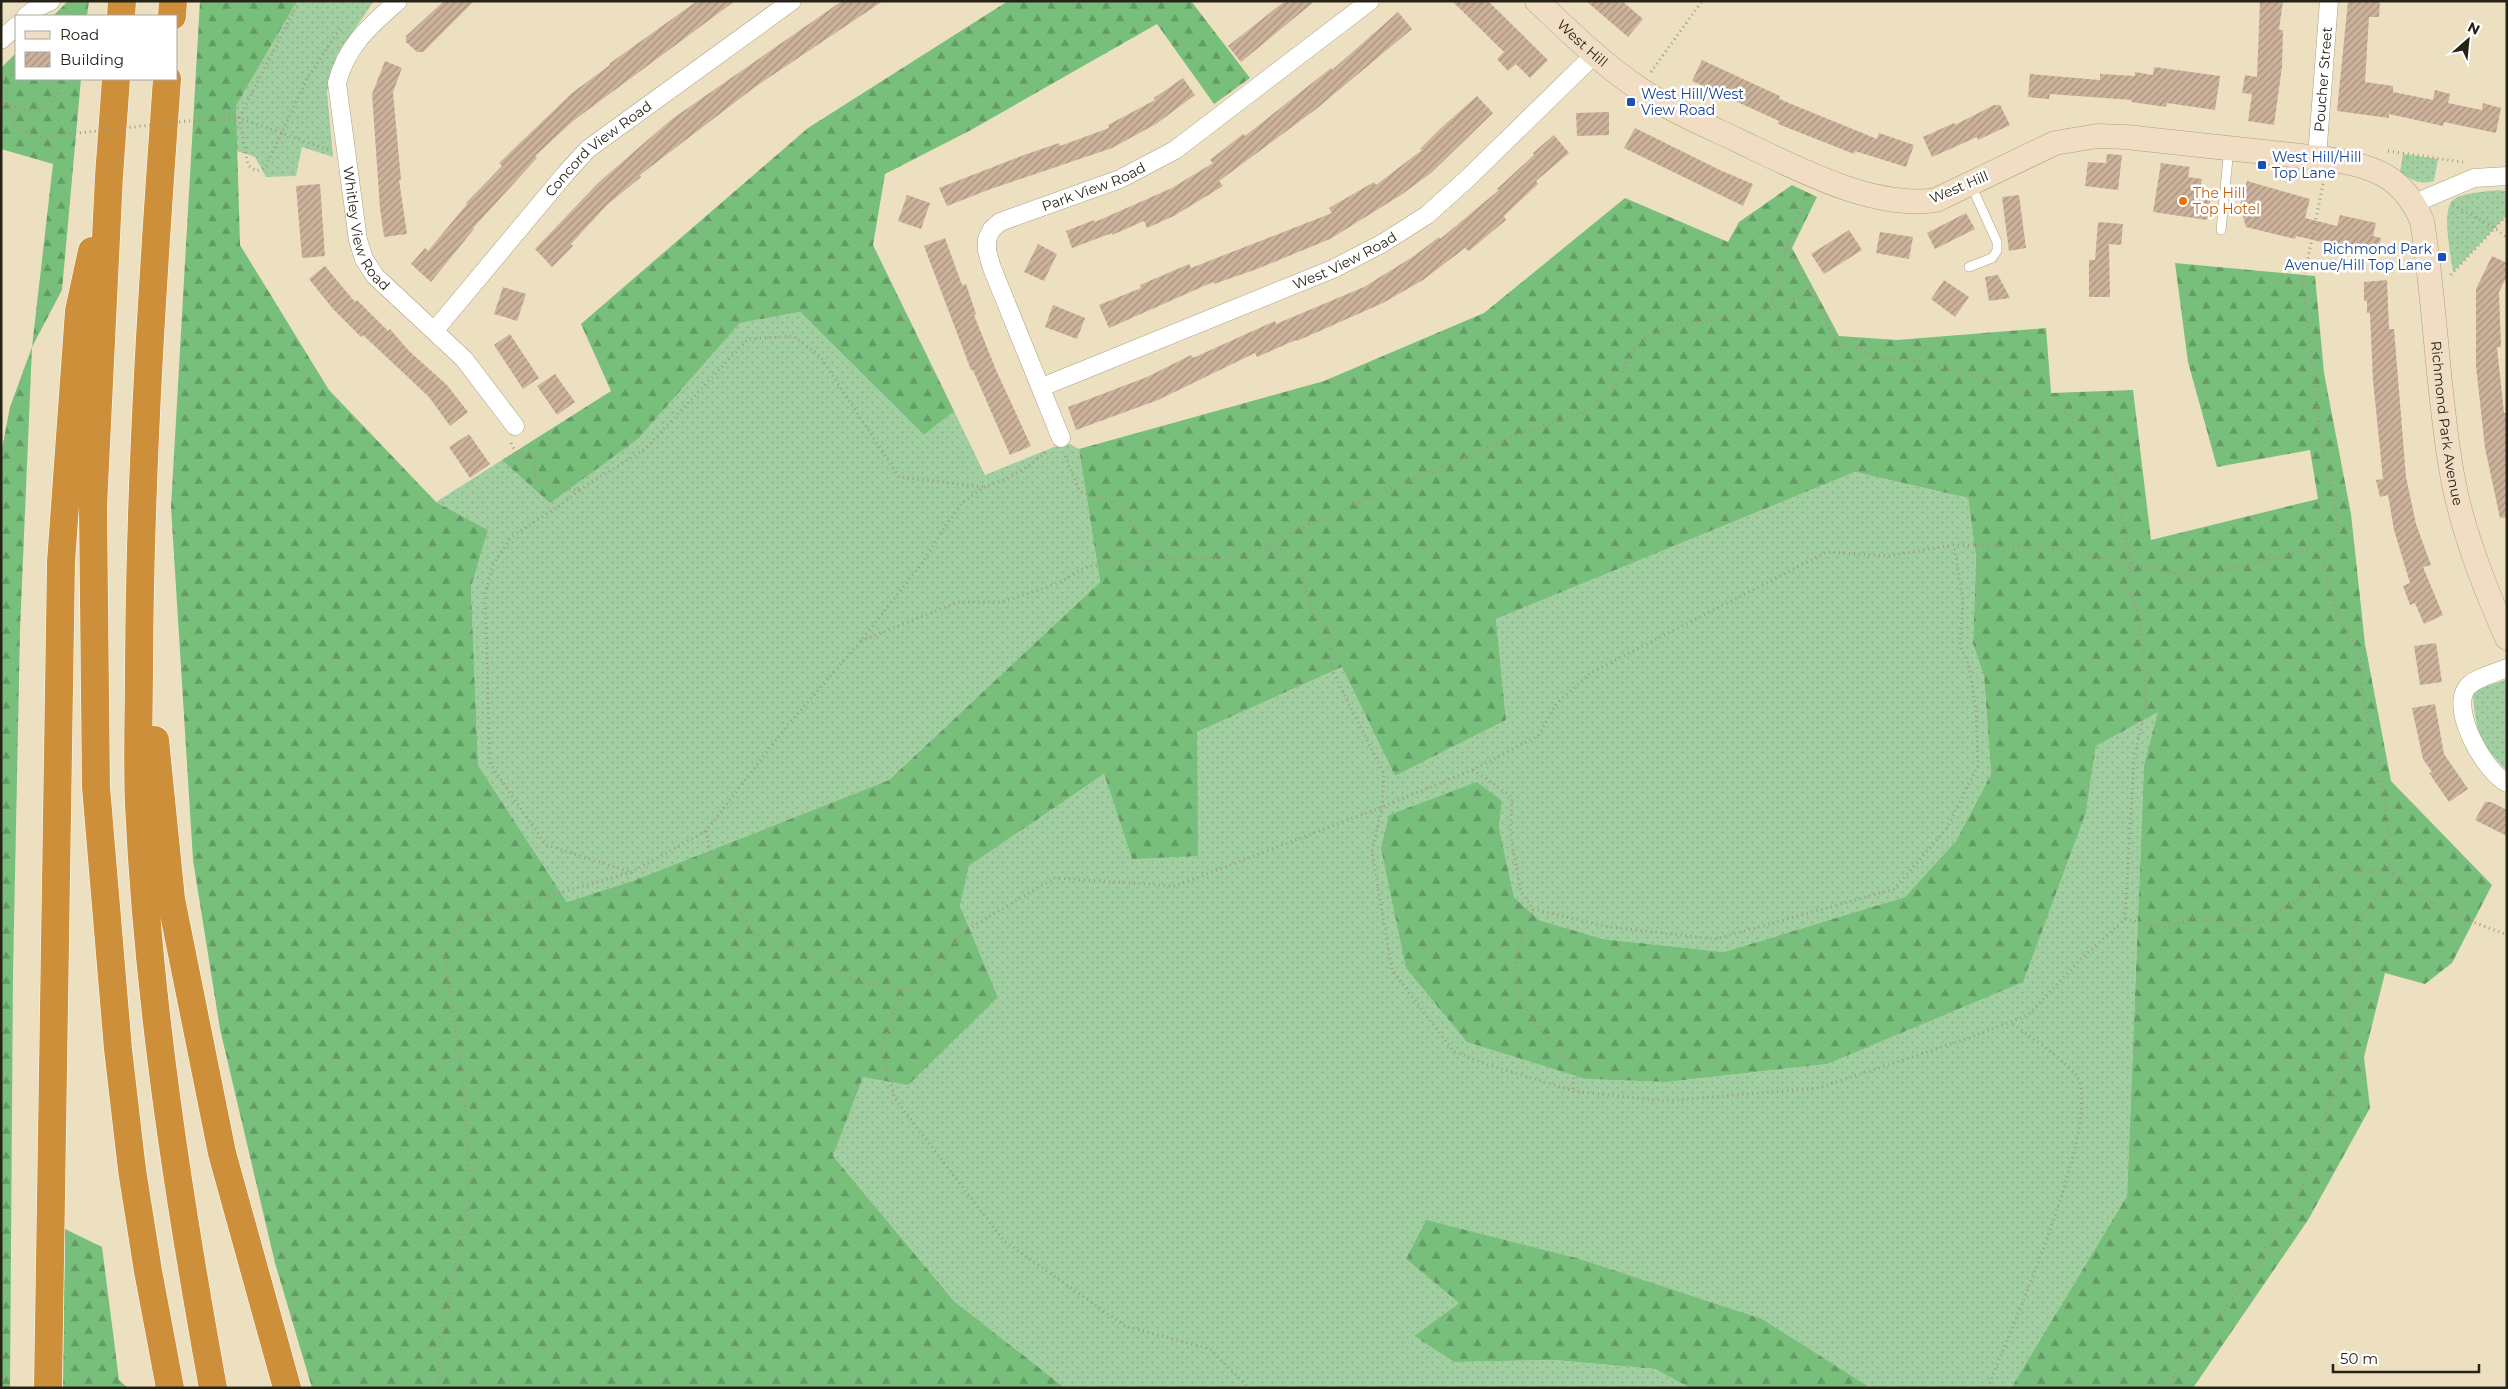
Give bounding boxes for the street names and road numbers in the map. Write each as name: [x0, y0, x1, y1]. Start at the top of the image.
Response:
street label: West Hill: [1553, 16, 1612, 71]
street label: Poucher Street: [2310, 26, 2336, 132]
street label: Concord View Road: [541, 97, 655, 200]
street label: Park View Road: [1039, 158, 1149, 215]
street label: Whitley View Road: [339, 165, 394, 294]
street label: West Hill: [1927, 167, 1991, 207]
street label: West View Road: [1290, 228, 1400, 293]
street label: Richmond Park Avenue: [2427, 340, 2467, 507]

